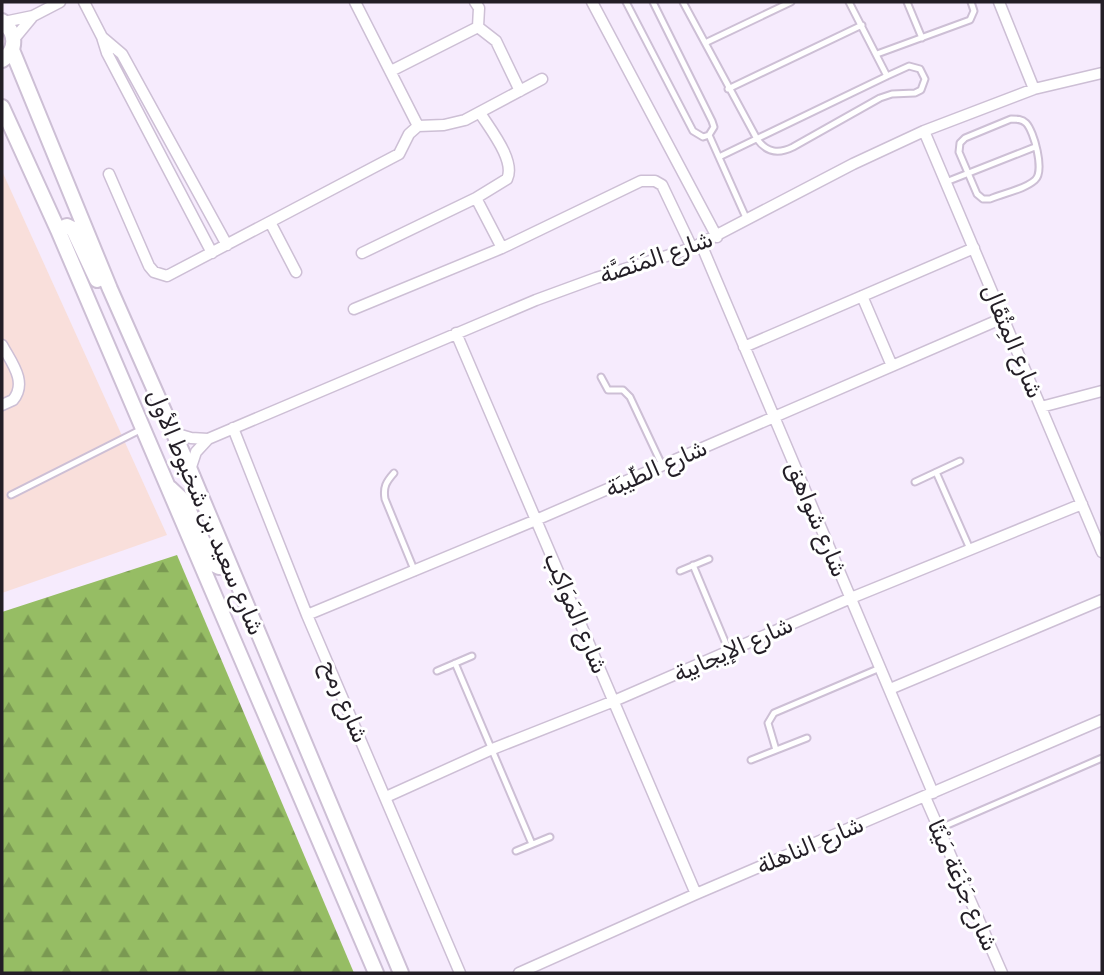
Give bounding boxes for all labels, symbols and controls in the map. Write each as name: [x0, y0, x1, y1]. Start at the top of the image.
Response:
street label: شارع المَنَصَّة: [596, 225, 717, 291]
street label: شارع المِثْقَال: [975, 280, 1050, 403]
street label: شارع سعيد بن شخبوط الأول: [140, 385, 271, 640]
street label: شارع الطِّيبَة: [601, 433, 712, 505]
street label: شارع شواهق: [778, 457, 854, 582]
street label: شارع المَوَاكِب: [536, 548, 614, 679]
street label: شارع الإيجابية: [669, 610, 798, 690]
street label: شارع رمح: [312, 655, 375, 748]
street label: شارع الناهلة: [752, 810, 869, 882]
street label: شارع جَزْعَة مَيْثَا: [920, 815, 1005, 956]

